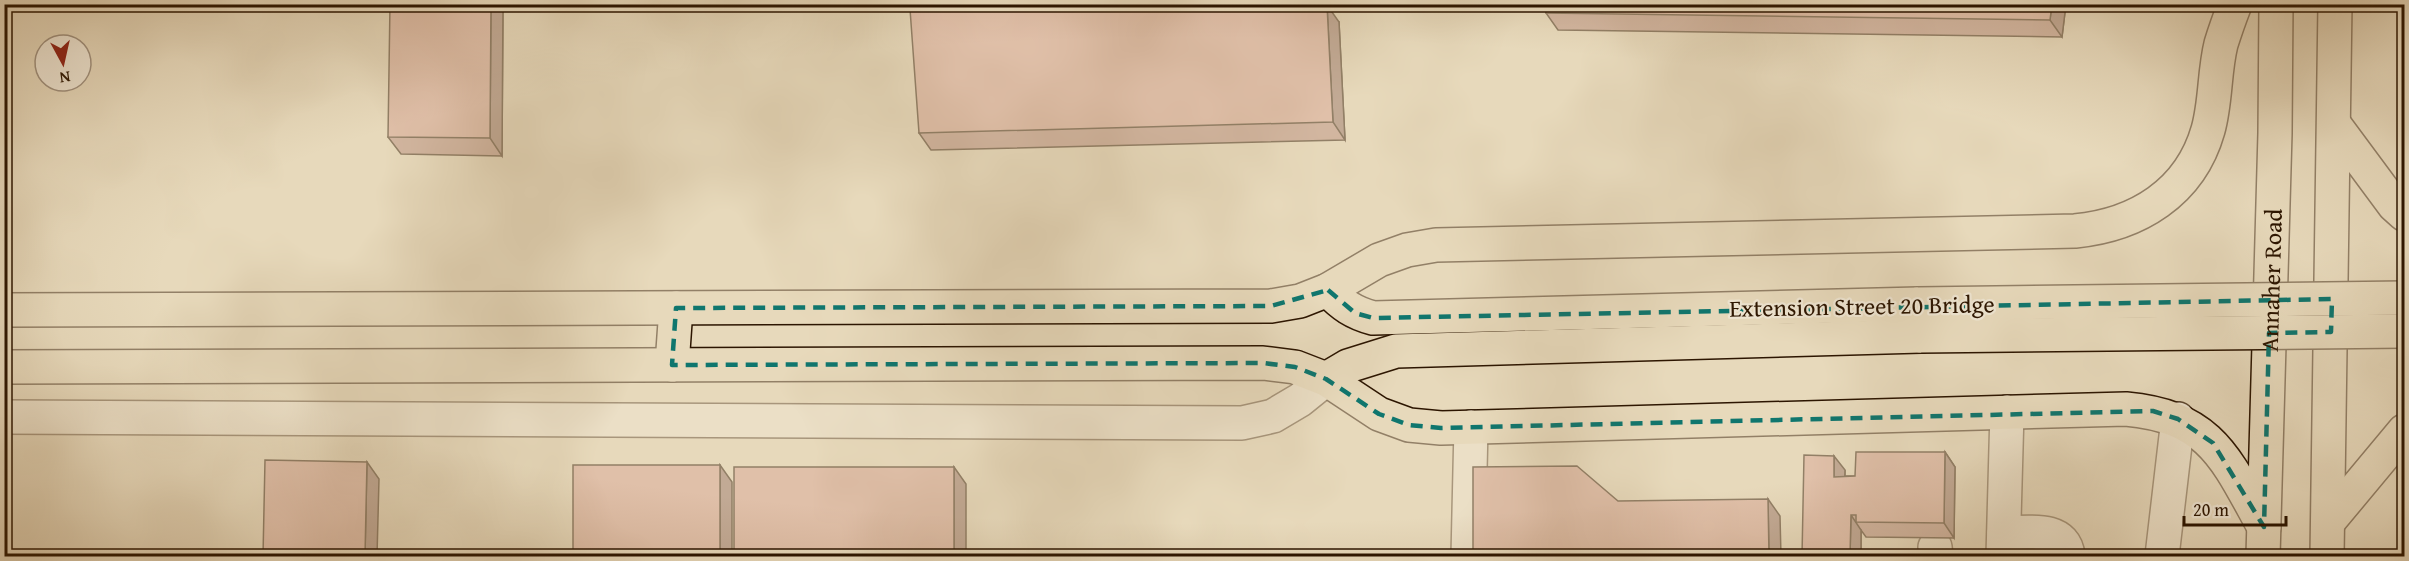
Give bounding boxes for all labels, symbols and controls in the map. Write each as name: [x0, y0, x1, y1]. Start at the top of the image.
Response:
north arrow: [33, 33, 93, 93]
text: N: [58, 65, 72, 91]
street label: Annaher Road: [2251, 208, 2290, 352]
street label: Extension Street 20 Bridge: [1729, 286, 1995, 326]
scale bar: [2184, 489, 2286, 527]
text: 20 m: [2193, 496, 2229, 523]

